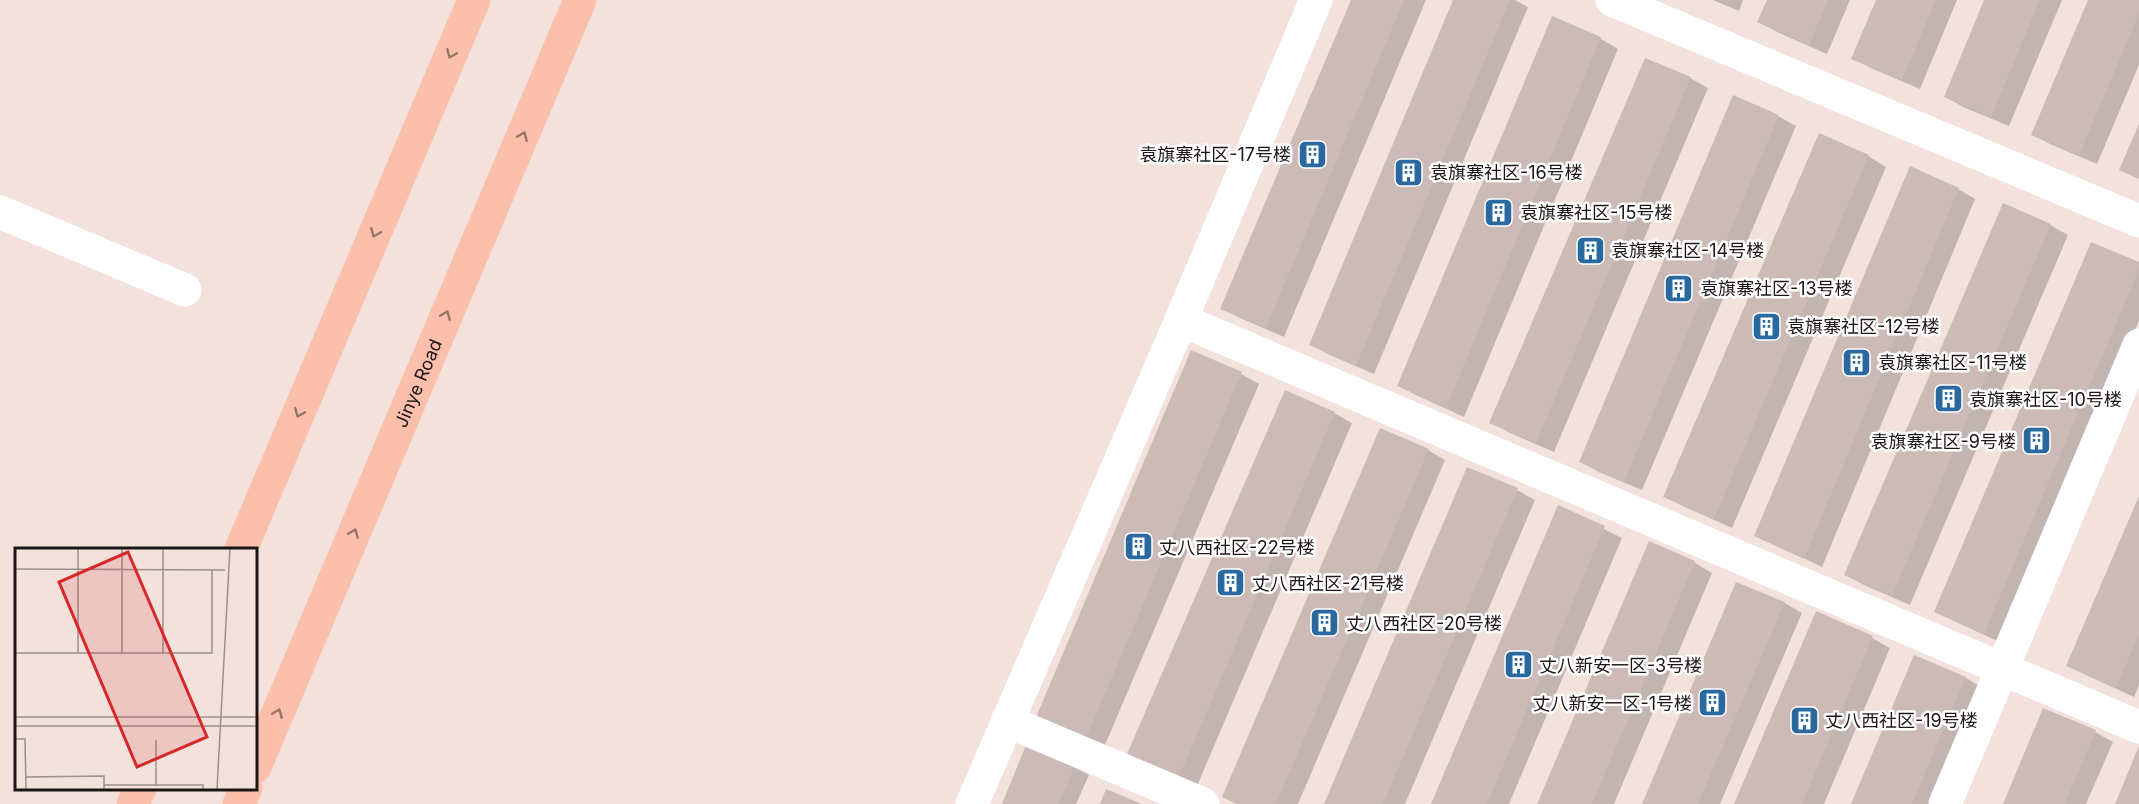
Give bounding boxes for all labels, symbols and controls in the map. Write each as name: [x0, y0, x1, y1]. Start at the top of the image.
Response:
one-way arrow: [446, 48, 458, 59]
one-way arrow: [515, 131, 527, 142]
building icon: 袁旗寨社区-17号楼: [1296, 138, 1328, 170]
place label: 袁旗寨社区-17号楼: [1139, 144, 1291, 165]
building icon: 袁旗寨社区-16号楼: [1393, 156, 1425, 188]
place label: 袁旗寨社区-16号楼: [1430, 162, 1583, 183]
building icon: 袁旗寨社区-15号楼: [1483, 196, 1515, 228]
place label: 袁旗寨社区-15号楼: [1520, 202, 1673, 223]
one-way arrow: [370, 227, 382, 238]
building icon: 袁旗寨社区-14号楼: [1574, 234, 1606, 266]
place label: 袁旗寨社区-14号楼: [1611, 240, 1764, 261]
building icon: 袁旗寨社区-13号楼: [1663, 272, 1695, 304]
place label: 袁旗寨社区-13号楼: [1700, 278, 1853, 299]
one-way arrow: [439, 310, 451, 321]
building icon: 袁旗寨社区-12号楼: [1750, 310, 1782, 342]
place label: 袁旗寨社区-12号楼: [1787, 316, 1940, 337]
street label: Jinye Road: [390, 336, 446, 430]
building icon: 袁旗寨社区-11号楼: [1841, 346, 1873, 378]
place label: 袁旗寨社区-11号楼: [1878, 352, 2027, 373]
building icon: 袁旗寨社区-10号楼: [1932, 383, 1964, 415]
place label: 袁旗寨社区-10号楼: [1969, 389, 2122, 410]
one-way arrow: [294, 407, 306, 418]
building icon: 袁旗寨社区-9号楼: [2021, 425, 2053, 457]
place label: 袁旗寨社区-9号楼: [1871, 431, 2016, 452]
one-way arrow: [347, 529, 359, 540]
building icon: 丈八西社区-22号楼: [1122, 531, 1154, 563]
place label: 丈八西社区-22号楼: [1159, 537, 1315, 558]
inset map: [15, 548, 256, 789]
building icon: 丈八西社区-21号楼: [1215, 567, 1247, 599]
place label: 丈八西社区-21号楼: [1252, 573, 1404, 594]
building icon: 丈八西社区-20号楼: [1309, 607, 1341, 639]
place label: 丈八西社区-20号楼: [1346, 613, 1502, 634]
building icon: 丈八新安一区-3号楼: [1502, 649, 1534, 681]
place label: 丈八新安一区-3号楼: [1539, 655, 1702, 676]
building icon: 丈八新安一区-1号楼: [1697, 687, 1729, 719]
place label: 丈八新安一区-1号楼: [1532, 693, 1692, 714]
building icon: 丈八西社区-19号楼: [1788, 704, 1820, 736]
one-way arrow: [271, 708, 283, 719]
place label: 丈八西社区-19号楼: [1825, 710, 1978, 731]

